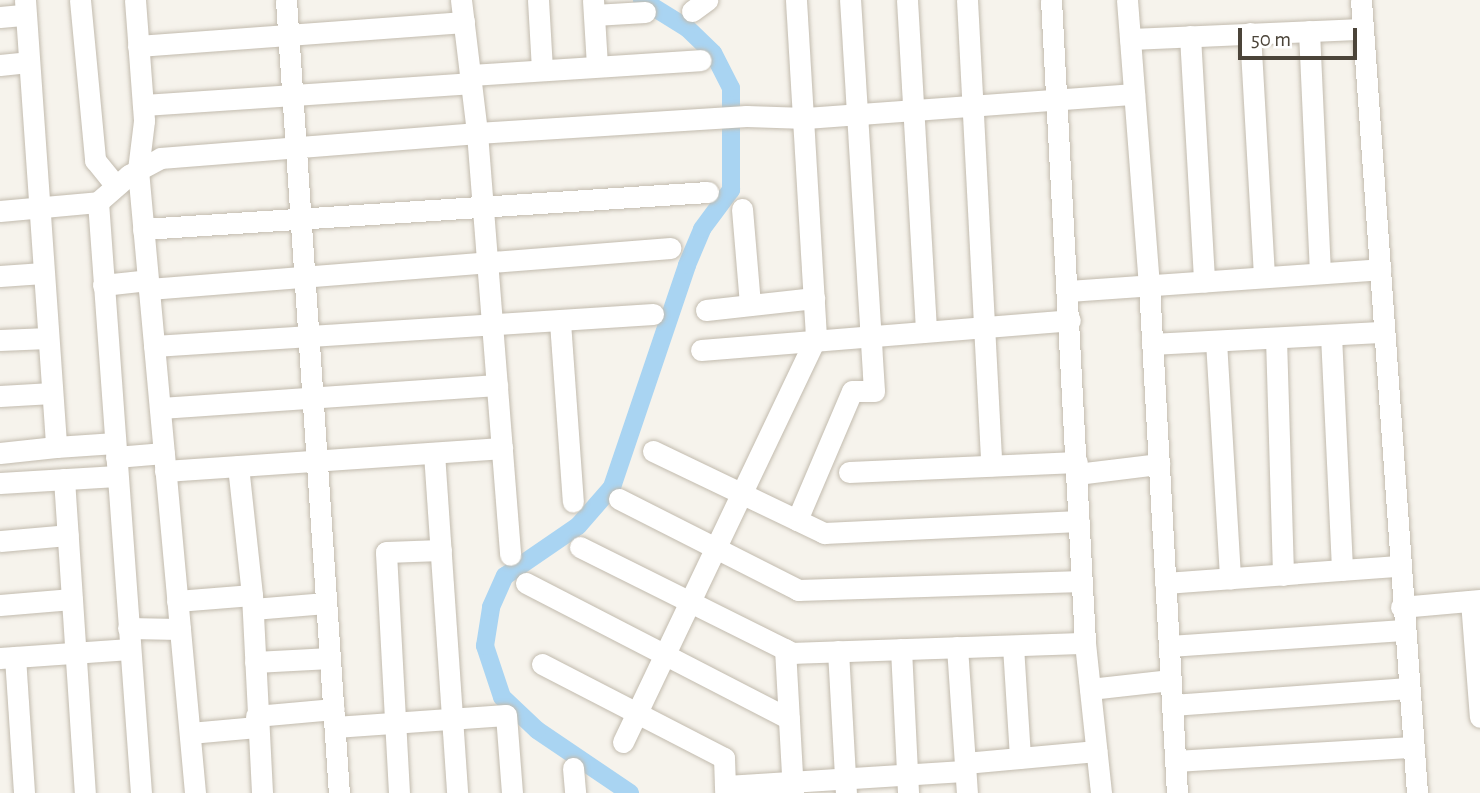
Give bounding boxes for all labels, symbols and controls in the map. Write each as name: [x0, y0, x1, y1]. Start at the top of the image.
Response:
scale bar: [1242, 14, 1361, 58]
text: 50 m: [1251, 29, 1291, 50]

